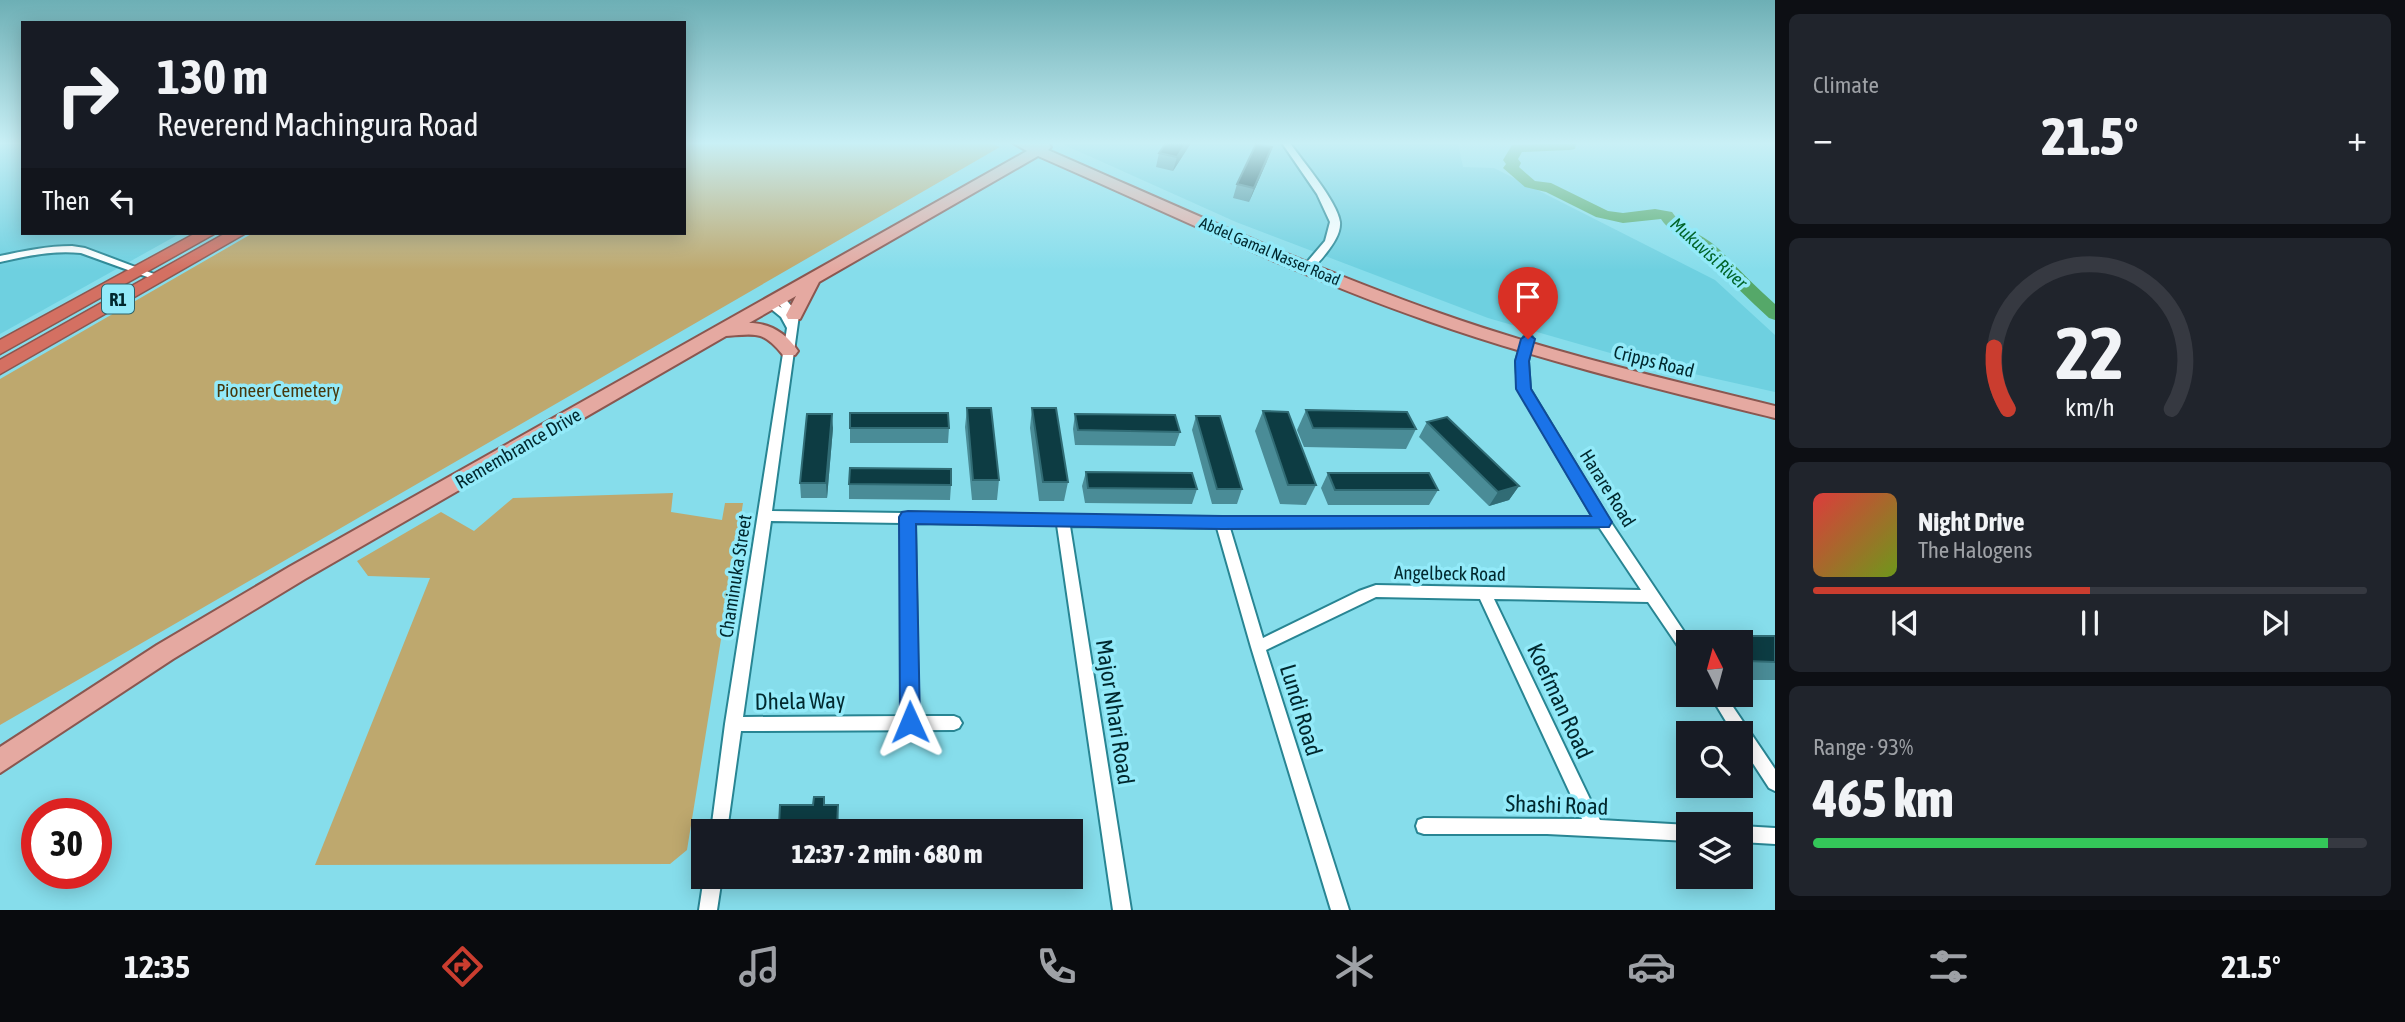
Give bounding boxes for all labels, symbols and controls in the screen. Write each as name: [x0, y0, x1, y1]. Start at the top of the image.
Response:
text: 130 m: [157, 48, 268, 104]
icon: right: [42, 49, 133, 140]
text: Climate: [1813, 72, 1879, 98]
text: Reverend Machingura Road: [157, 106, 479, 143]
text: 21.5°: [2042, 106, 2138, 166]
text: −: [1813, 116, 1833, 159]
text: +: [2347, 116, 2367, 159]
icon: left: [104, 182, 142, 220]
text: Then: [42, 186, 90, 216]
street label: Abdel Gamal Nasser Road: [1197, 213, 1343, 289]
water label: Mukuvisi River: [1666, 213, 1752, 293]
pin: [1498, 267, 1558, 339]
icon: arrive: [1509, 278, 1547, 316]
road number: R1: [102, 284, 134, 314]
text: 22: [2056, 311, 2124, 394]
street label: Cripps Road: [1611, 340, 1697, 382]
park label: Pioneer Cemetery: [216, 379, 340, 401]
text: km/h: [2065, 393, 2115, 421]
street label: Remembrance Drive: [451, 403, 585, 493]
street label: Harare Road: [1576, 445, 1640, 531]
text: Night Drive: [1918, 507, 2025, 537]
street label: Chaminuka Street: [714, 513, 756, 639]
text: The Halogens: [1918, 537, 2032, 563]
street label: Angelbeck Road: [1394, 561, 1506, 585]
icon: previous: [1886, 604, 1924, 642]
icon: pause: [2071, 604, 2109, 642]
icon: next: [2256, 604, 2294, 642]
north arrow: [1676, 630, 1754, 707]
map controls: [1676, 630, 1753, 889]
street label: Major Nhari Road: [1091, 638, 1139, 786]
street label: Koefman Road: [1522, 639, 1598, 763]
street label: Lundi Road: [1275, 661, 1327, 759]
position arrow: [873, 685, 947, 759]
street label: Dhela Way: [754, 687, 846, 715]
button: search: [1676, 721, 1753, 798]
text: Range · 93%: [1813, 734, 1913, 760]
text: 465 km: [1813, 768, 1954, 828]
street label: Shashi Road: [1505, 790, 1609, 820]
speed limit sign: 30: [21, 798, 112, 889]
button: layers: [1676, 812, 1753, 889]
text: 12:37 · 2 min · 680 m: [792, 839, 982, 869]
icon: directions: [438, 942, 487, 991]
icon: music: [735, 942, 784, 991]
icon: phone: [1032, 942, 1081, 991]
icon: climate: [1330, 942, 1379, 991]
icon: car: [1627, 942, 1676, 991]
icon: filters: [1924, 942, 1973, 991]
text: 12:35: [124, 948, 190, 985]
text: 21.5°: [2221, 948, 2281, 985]

